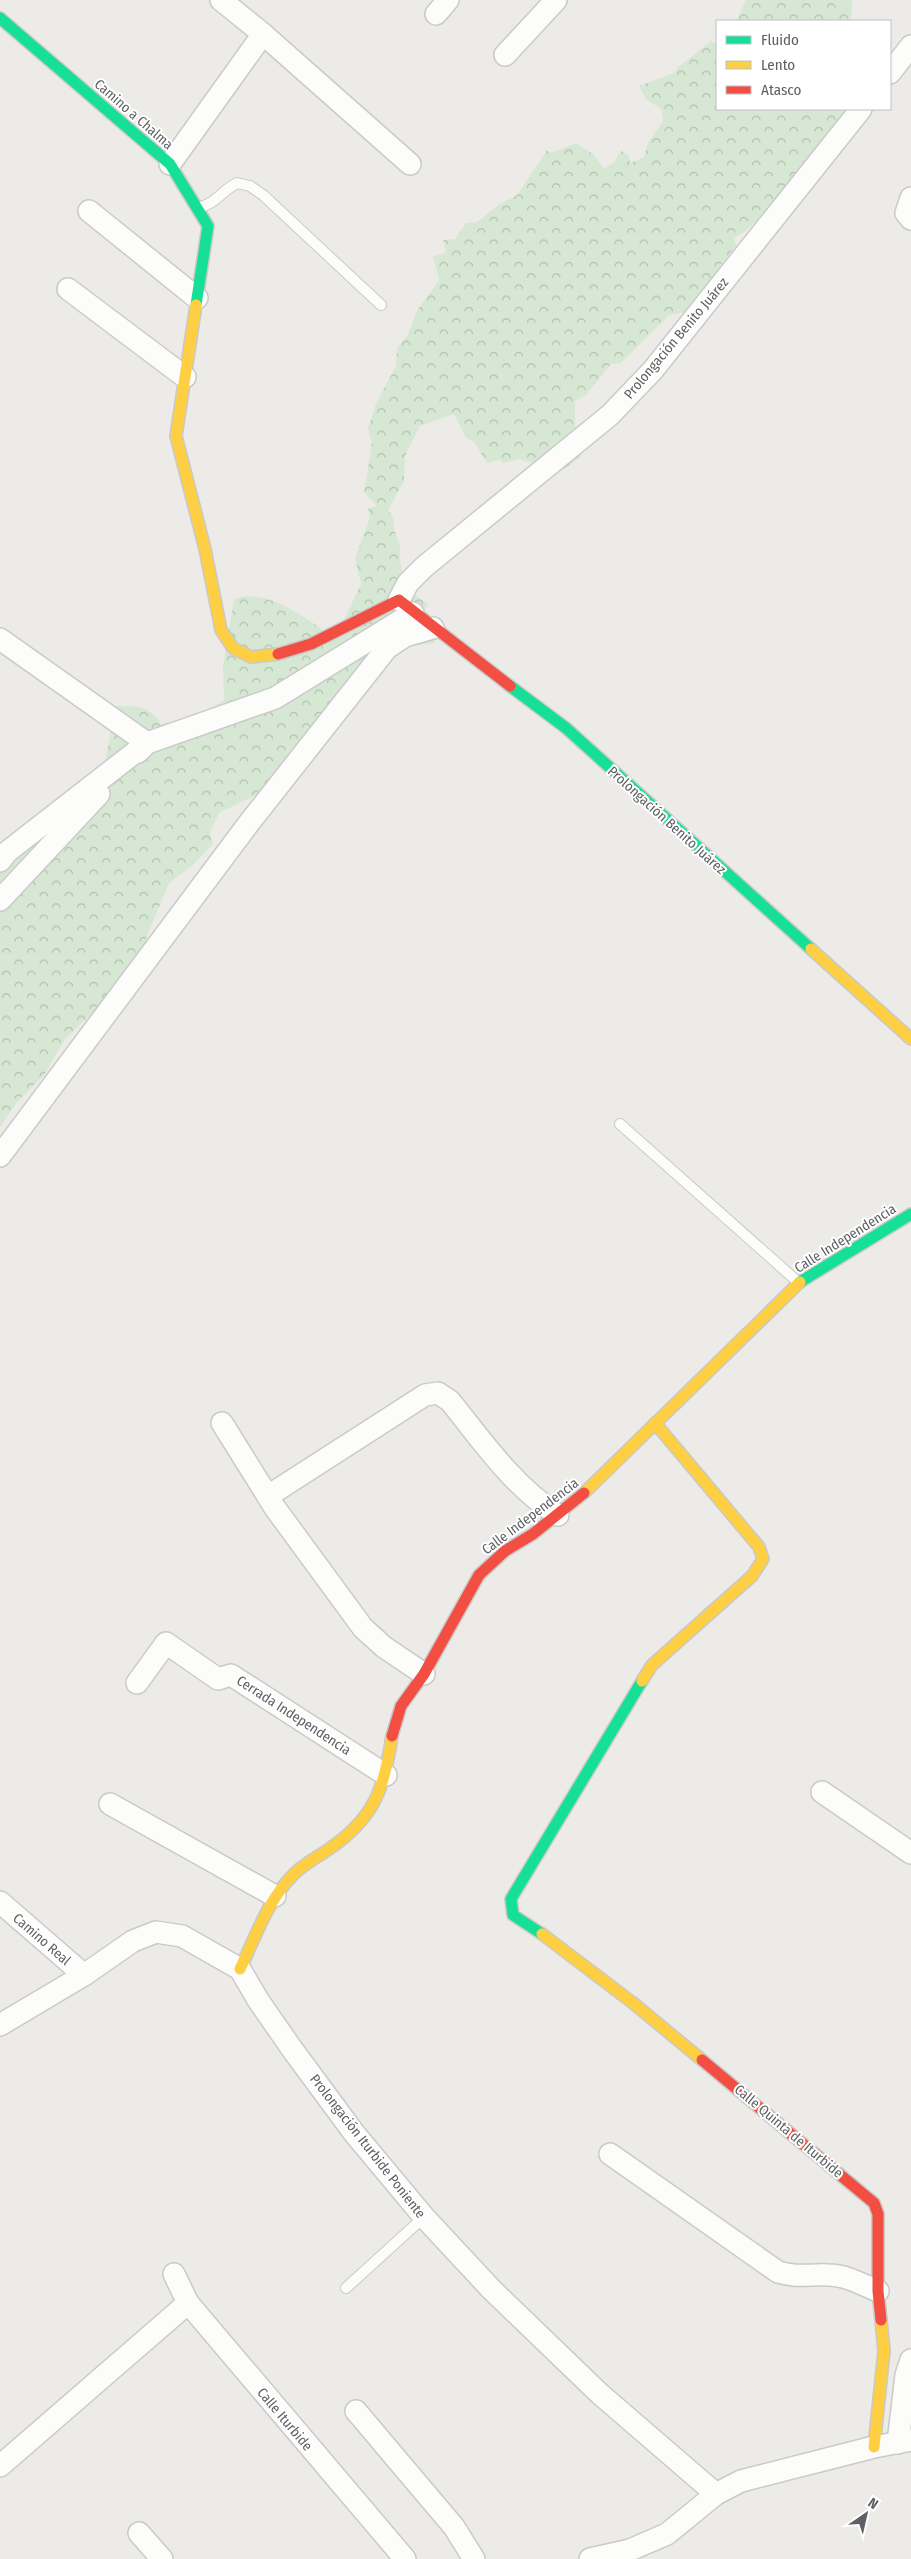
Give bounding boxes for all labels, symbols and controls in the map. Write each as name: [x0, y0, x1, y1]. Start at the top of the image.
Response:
legend: [716, 20, 891, 110]
text: Fluido: [761, 31, 799, 49]
text: Lento: [761, 56, 795, 74]
street label: Camino a Chalma: [91, 76, 177, 153]
text: Atasco: [761, 81, 801, 99]
street label: Prolongación Benito Juárez: [621, 274, 732, 403]
street label: Prolongación Benito Juárez: [604, 763, 730, 878]
street label: Calle Independencia: [791, 1200, 899, 1277]
street label: Calle Independencia: [479, 1474, 582, 1558]
street label: Cerrada Independencia: [233, 1672, 354, 1759]
street label: Camino Real: [9, 1910, 74, 1969]
street label: Prolongación Iturbide Poniente: [306, 2071, 429, 2222]
street label: Calle Quinta de Iturbide: [731, 2081, 846, 2182]
street label: Calle Iturbide: [253, 2384, 316, 2454]
north arrow: [841, 2489, 891, 2539]
text: N: [865, 2494, 881, 2513]

